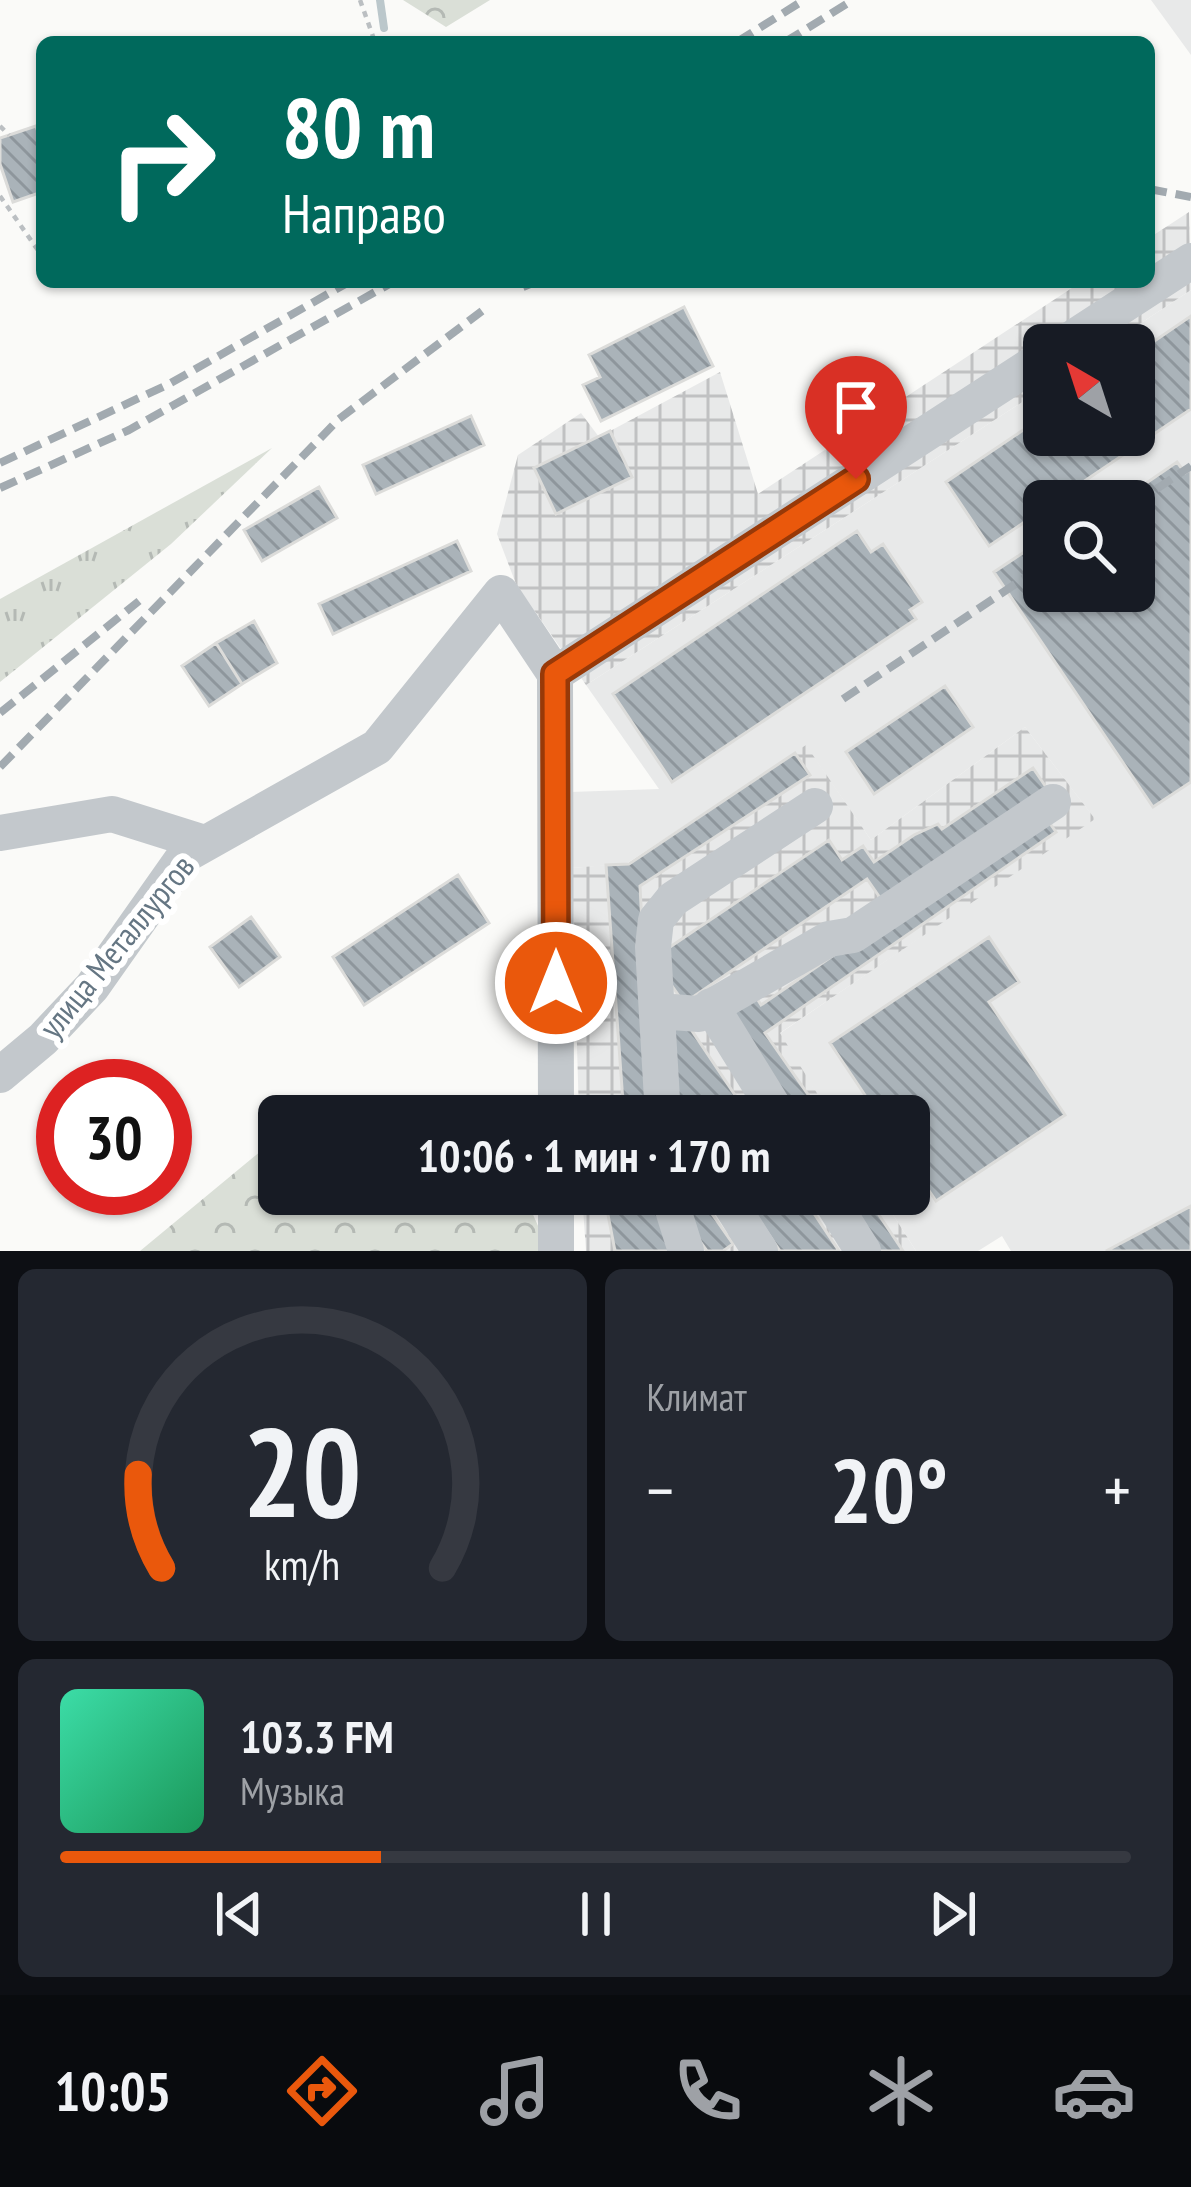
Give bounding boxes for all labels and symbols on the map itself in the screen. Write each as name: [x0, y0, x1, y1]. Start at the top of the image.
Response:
north arrow: [1023, 324, 1155, 456]
pin: [805, 356, 907, 479]
street label: улица Металлургов: [29, 846, 203, 1046]
position arrow: [493, 920, 619, 1046]
speed limit sign: 30: [36, 1059, 192, 1215]

